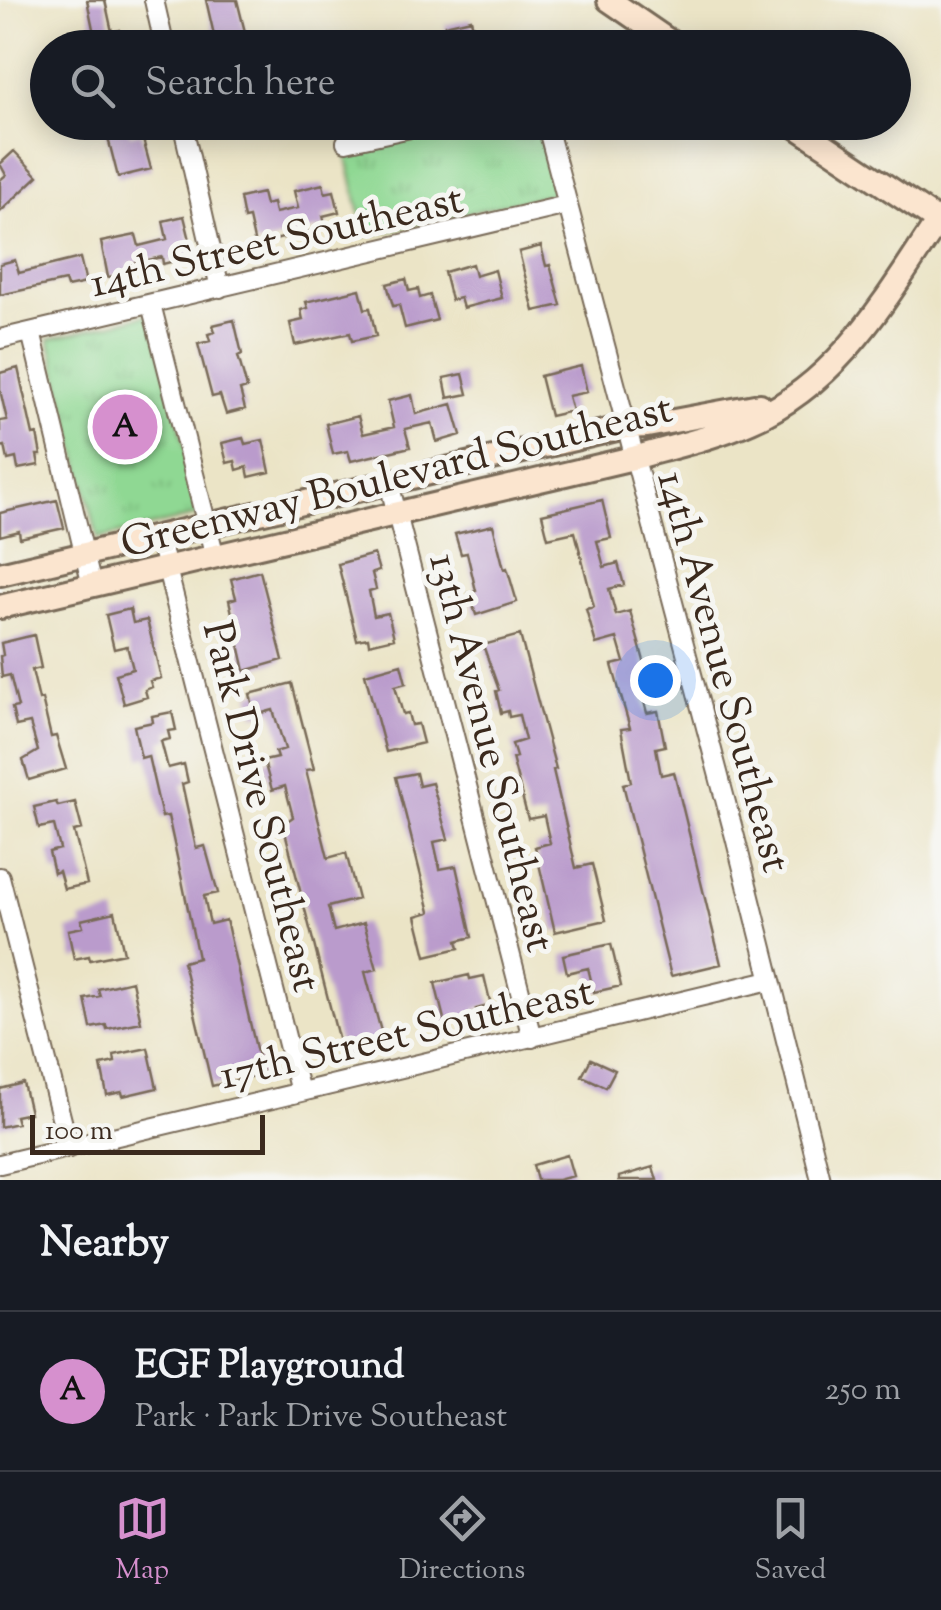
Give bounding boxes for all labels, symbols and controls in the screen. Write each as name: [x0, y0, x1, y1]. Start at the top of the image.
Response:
search box: [30, 30, 911, 140]
icon: search: [65, 58, 120, 113]
text: Search here: [145, 58, 336, 112]
street label: 14th Street Southeast: [85, 172, 470, 316]
street label: Greenway Boulevard Southeast: [115, 381, 679, 576]
pin: A: [92, 390, 158, 464]
street label: 14th Avenue Southeast: [639, 465, 804, 879]
street label: 13th Avenue Southeast: [411, 548, 568, 959]
street label: Park Drive Southeast: [184, 616, 334, 999]
your location: [630, 655, 681, 706]
street label: 17th Street Southeast: [215, 964, 600, 1108]
scale bar: [30, 1110, 265, 1154]
text: 100 m: [45, 1112, 113, 1152]
text: Nearby: [40, 1215, 169, 1275]
text: EGF Playground: [135, 1341, 404, 1395]
text: A: [60, 1368, 85, 1414]
text: 250 m: [825, 1368, 901, 1414]
text: Park · Park Drive Southeast: [135, 1395, 507, 1441]
tab: Map: [115, 1491, 170, 1591]
tab: Directions: [399, 1491, 525, 1591]
tab: Saved: [754, 1491, 826, 1591]

